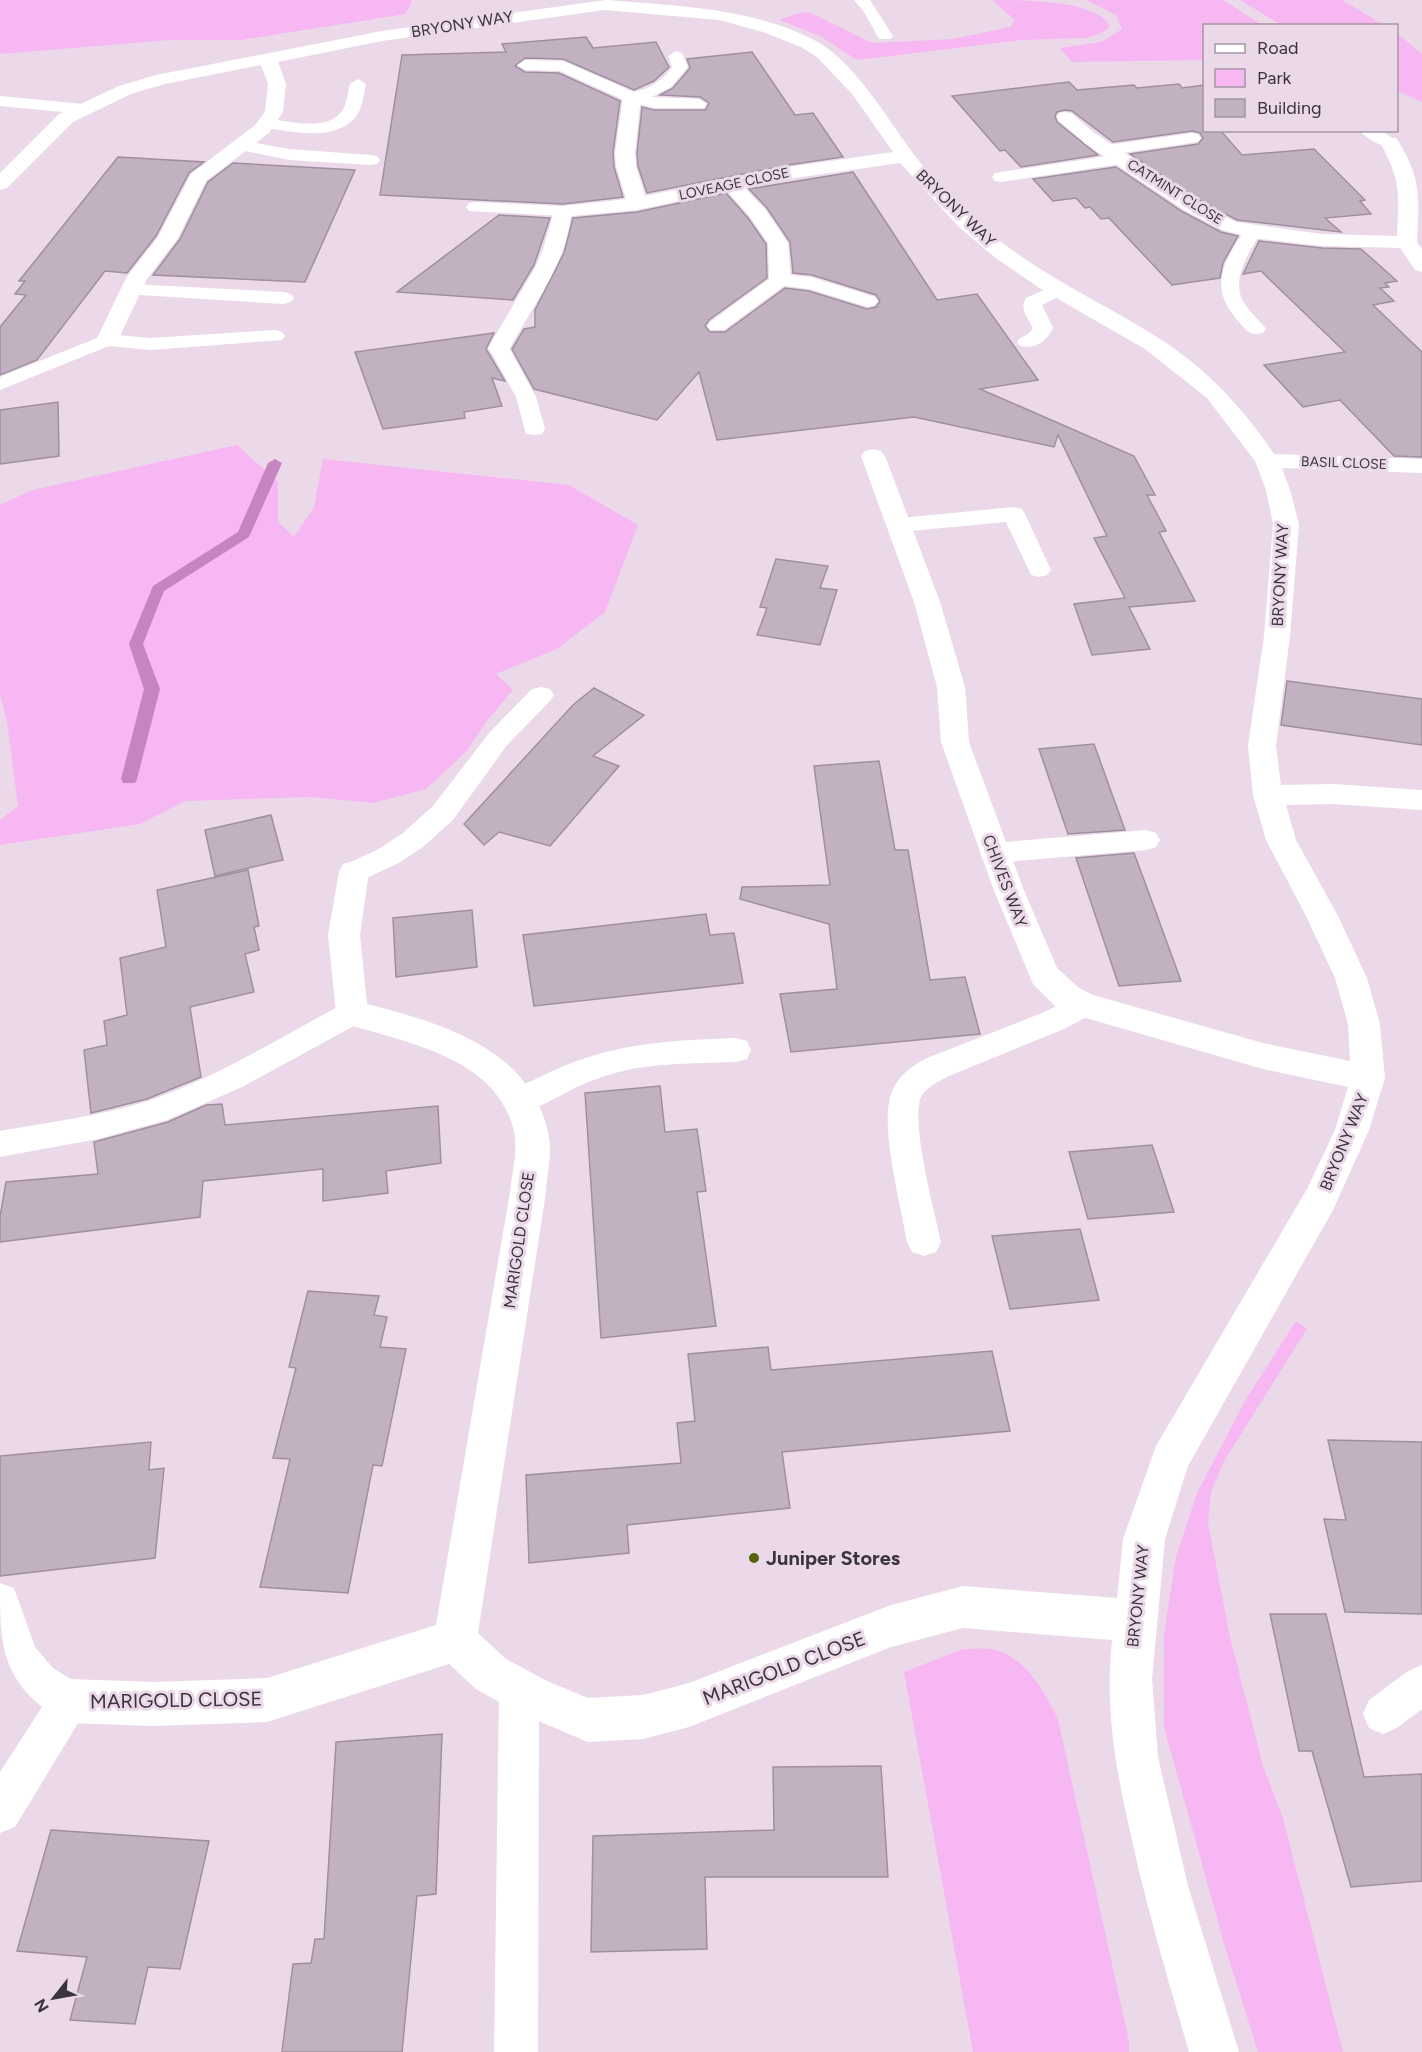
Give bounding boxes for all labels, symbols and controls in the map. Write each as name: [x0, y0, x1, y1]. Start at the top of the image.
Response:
street label: BRYONY WAY: [410, 7, 515, 41]
legend: [1203, 24, 1398, 132]
text: Road: [1257, 37, 1298, 59]
text: Park: [1257, 67, 1292, 89]
text: Building: [1257, 97, 1322, 119]
street label: CATMINT CLOSE: [1124, 156, 1226, 228]
street label: LOVEAGE CLOSE: [677, 164, 791, 204]
street label: BRYONY WAY: [912, 165, 1000, 251]
street label: BASIL CLOSE: [1301, 453, 1387, 473]
street label: BRYONY WAY: [1268, 523, 1292, 627]
street label: CHIVES WAY: [979, 832, 1031, 930]
street label: BRYONY WAY: [1316, 1090, 1372, 1193]
street label: MARIGOLD CLOSE: [500, 1170, 538, 1310]
street label: BRYONY WAY: [1123, 1543, 1153, 1648]
place label: Juniper Stores: [766, 1546, 900, 1570]
marker: Juniper Stores: [747, 1551, 761, 1565]
street label: MARIGOLD CLOSE: [699, 1626, 869, 1710]
street label: MARIGOLD CLOSE: [90, 1686, 262, 1714]
north arrow: [24, 1968, 84, 2028]
text: N: [30, 1995, 53, 2016]

